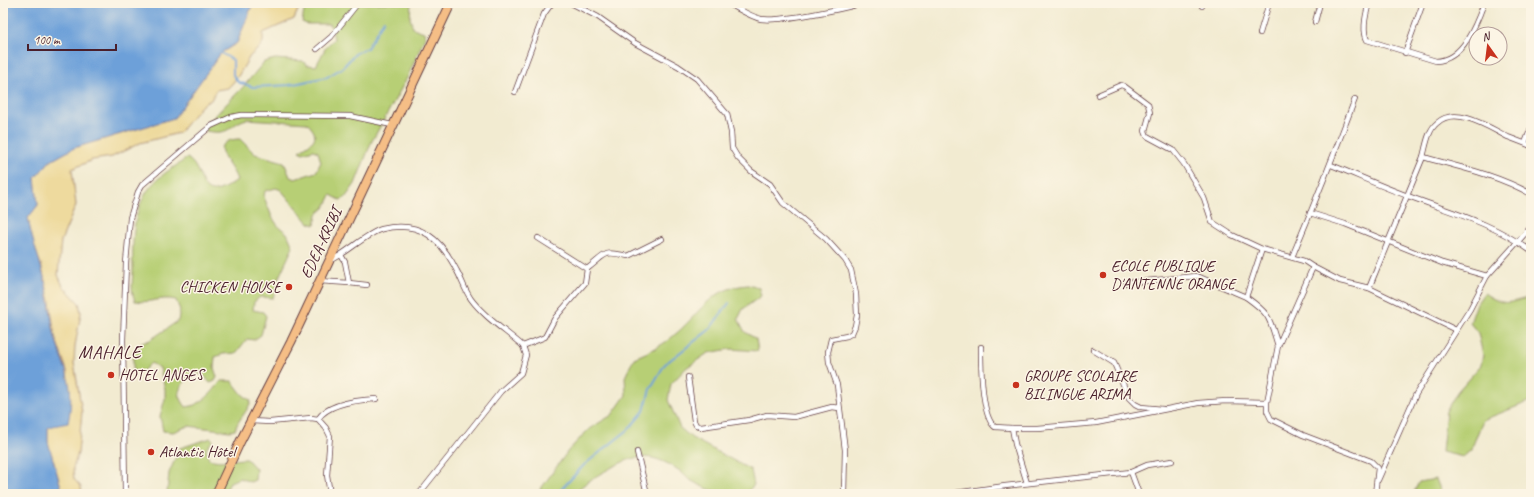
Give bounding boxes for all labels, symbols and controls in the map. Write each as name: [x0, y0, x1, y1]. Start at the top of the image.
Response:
scale bar: [28, 26, 116, 52]
north arrow: [1468, 26, 1508, 66]
text: N: [1481, 28, 1493, 44]
text: 100 m: [34, 32, 61, 48]
street label: EDEA-KRIBI: [296, 201, 348, 282]
place label: ECOLE PUBLIQUE D'ANTENNE ORANGE: [1111, 256, 1238, 294]
marker: ECOLE PUBLIQUE D'ANTENNE ORANGE: [1098, 270, 1108, 280]
place label: CHICKEN HOUSE: [180, 277, 283, 297]
marker: CHICKEN HOUSE: [284, 282, 294, 292]
district label: MAHALE: [78, 341, 143, 363]
place label: HOTEL ANGES: [119, 365, 206, 385]
place label: GROUPE SCOLAIRE BILINGUE ARIMA: [1024, 366, 1139, 404]
marker: HOTEL ANGES: [106, 370, 116, 380]
marker: GROUPE SCOLAIRE BILINGUE ARIMA: [1011, 380, 1021, 390]
place label: Atlantic Hôtel: [159, 442, 238, 462]
marker: Atlantic Hôtel: [146, 447, 156, 457]

